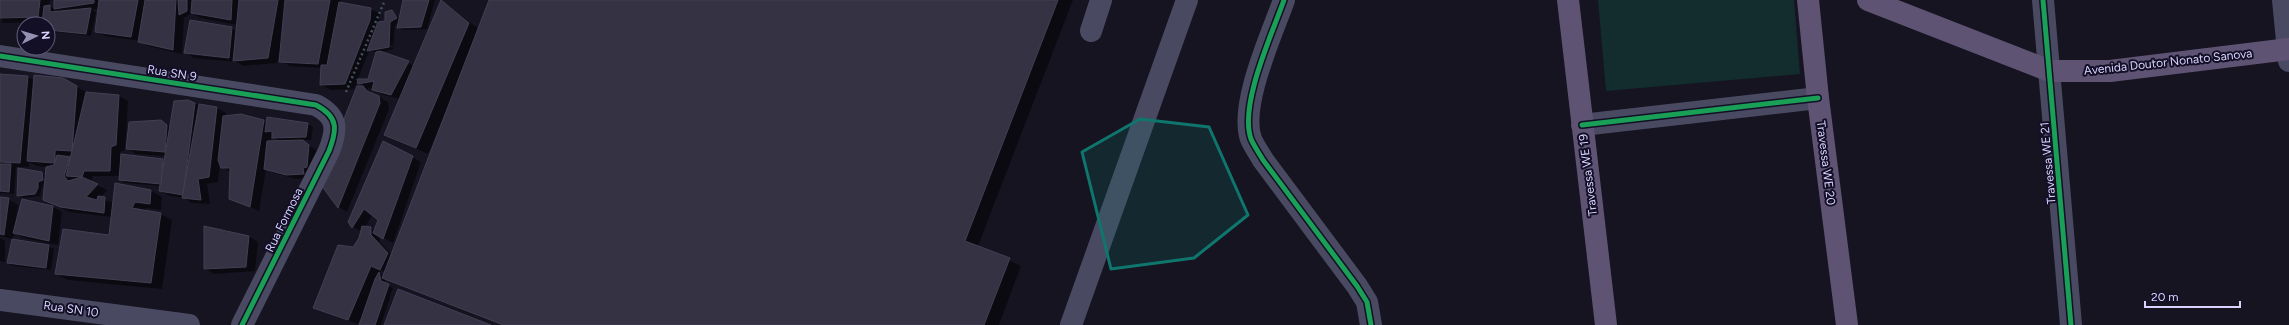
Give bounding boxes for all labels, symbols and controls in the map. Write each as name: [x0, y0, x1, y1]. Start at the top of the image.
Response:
north arrow: [16, 16, 56, 56]
text: N: [39, 30, 52, 40]
street label: Avenida Doutor Nonato Sanova: [2083, 46, 2253, 78]
street label: Rua SN 9: [146, 62, 198, 84]
street label: Travessa WE 20: [1814, 120, 1838, 206]
street label: Travessa WE 21: [2037, 121, 2059, 205]
street label: Travessa WE 19: [1576, 133, 1600, 217]
street label: Rua Formosa: [262, 186, 306, 254]
scale bar: [2145, 283, 2240, 309]
text: 20 m: [2151, 290, 2179, 304]
street label: Rua SN 10: [43, 298, 100, 320]

